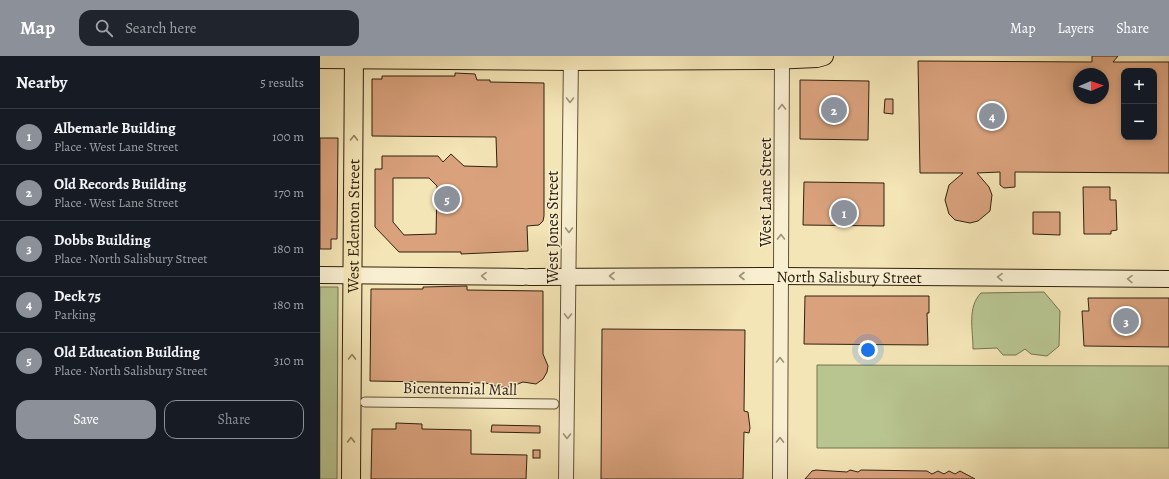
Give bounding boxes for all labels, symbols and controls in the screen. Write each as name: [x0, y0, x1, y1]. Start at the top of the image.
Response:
search box: [79, 10, 359, 46]
text: Map: [20, 15, 55, 41]
icon: search: [93, 17, 115, 39]
text: Search here: [125, 18, 197, 38]
text: Map: [1010, 19, 1036, 38]
text: Layers: [1058, 19, 1094, 38]
text: Share: [1116, 19, 1149, 38]
north arrow: [1073, 68, 1109, 104]
map controls: [1121, 68, 1157, 140]
button: +: [1121, 68, 1157, 104]
text: Nearby: [16, 71, 67, 94]
text: 5 results: [260, 74, 304, 91]
pin: 2: [821, 95, 847, 125]
one-way arrow: [566, 97, 574, 103]
pin: 4: [979, 101, 1005, 131]
one-way arrow: [778, 104, 786, 110]
button: −: [1121, 104, 1157, 140]
text: Albemarle Building: [54, 118, 176, 138]
text: 1: [27, 128, 31, 145]
text: 100 m: [272, 128, 304, 145]
one-way arrow: [350, 135, 358, 141]
street label: West Lane Street: [755, 137, 777, 248]
text: Place · West Lane Street: [54, 138, 178, 155]
street label: West Edenton Street: [342, 159, 365, 294]
street label: West Jones Street: [542, 170, 564, 285]
text: Old Records Building: [54, 174, 186, 194]
text: 2: [26, 184, 32, 201]
text: 170 m: [274, 184, 304, 201]
pin: 5: [434, 184, 460, 214]
text: Place · West Lane Street: [54, 194, 178, 211]
pin: 1: [831, 198, 857, 228]
one-way arrow: [565, 227, 573, 233]
text: Dobbs Building: [54, 230, 151, 250]
one-way arrow: [777, 234, 785, 240]
text: 3: [26, 240, 32, 257]
text: 180 m: [273, 240, 304, 257]
text: Place · North Salisbury Street: [54, 250, 208, 267]
street label: North Salisbury Street: [776, 266, 922, 289]
one-way arrow: [481, 272, 487, 280]
one-way arrow: [609, 272, 615, 280]
one-way arrow: [739, 272, 745, 280]
one-way arrow: [997, 273, 1003, 281]
one-way arrow: [1127, 275, 1133, 283]
text: Deck 75: [54, 286, 101, 306]
text: 4: [26, 296, 32, 313]
text: 180 m: [273, 296, 304, 313]
text: Parking: [54, 306, 96, 323]
pin: 3: [1113, 306, 1139, 336]
one-way arrow: [564, 313, 572, 319]
your location: [858, 340, 878, 360]
text: Old Education Building: [54, 342, 200, 362]
text: 5: [26, 352, 32, 369]
text: 310 m: [274, 352, 304, 369]
one-way arrow: [348, 354, 356, 360]
one-way arrow: [776, 357, 784, 363]
text: Place · North Salisbury Street: [54, 362, 208, 379]
street label: Bicentennial Mall: [403, 377, 517, 401]
button: Save: [16, 400, 156, 439]
button: Share: [164, 400, 304, 439]
one-way arrow: [563, 433, 571, 439]
one-way arrow: [347, 437, 355, 443]
one-way arrow: [776, 437, 784, 443]

